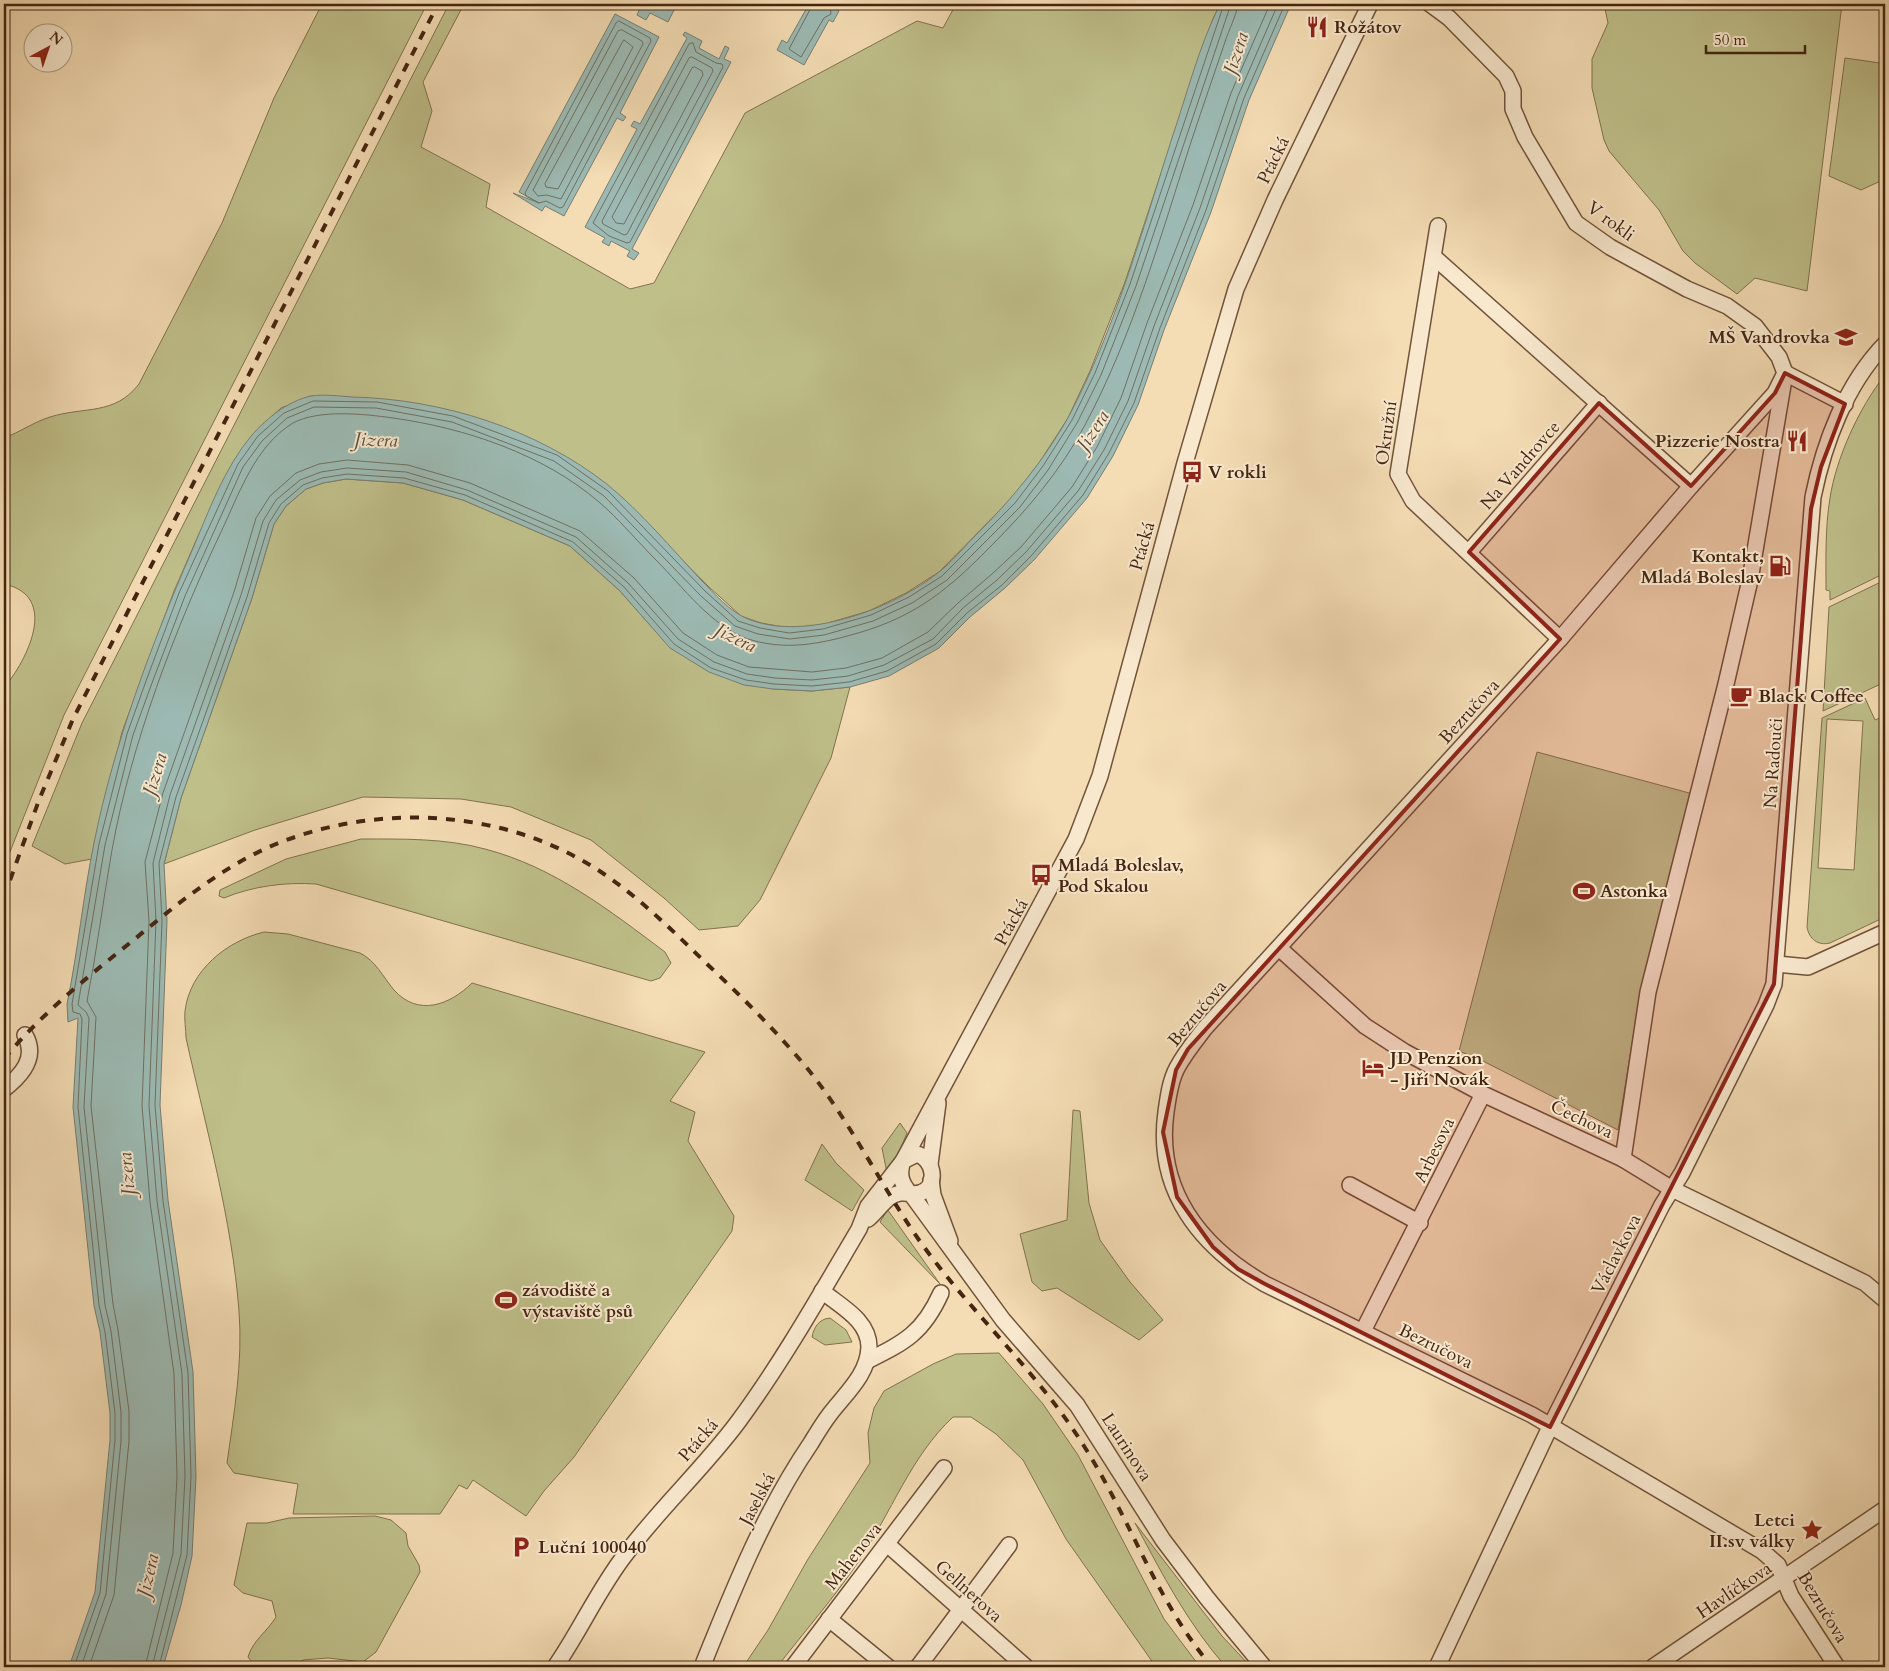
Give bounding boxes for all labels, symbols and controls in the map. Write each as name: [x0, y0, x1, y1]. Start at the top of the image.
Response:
restaurant icon: Rožátov: [1304, 14, 1330, 40]
place label: Rožátov: [1334, 15, 1402, 40]
north arrow: [22, 22, 72, 72]
scale bar: [1706, 22, 1805, 54]
text: N: [45, 27, 67, 50]
water label: Jizera: [1216, 28, 1255, 82]
text: 50 m: [1714, 30, 1746, 50]
street label: Ptácká: [1251, 132, 1296, 188]
street label: V rokli: [1582, 196, 1640, 247]
school or university icon: MŠ Vandrovka: [1833, 324, 1859, 350]
place label: MŠ Vandrovka: [1709, 325, 1830, 350]
street label: Okružní: [1370, 399, 1403, 467]
water label: Jizera: [1068, 405, 1116, 459]
street label: Na Vandrovce: [1475, 415, 1566, 515]
water label: Jizera: [350, 426, 399, 454]
restaurant icon: Pizzerie Nostra: [1784, 428, 1810, 454]
place label: Pizzerie Nostra: [1655, 429, 1780, 454]
bus stop icon: V rokli: [1179, 459, 1205, 485]
place label: V rokli: [1208, 460, 1267, 485]
street label: Ptácká: [1124, 519, 1161, 573]
place label: Kontakt, Mladá Boleslav: [1641, 544, 1764, 590]
fuel station icon: Kontakt, Mladá Boleslav: [1767, 553, 1793, 579]
water label: Jizera: [707, 615, 761, 659]
street label: Bezručova: [1433, 673, 1505, 749]
cafe icon: Black Coffee: [1728, 683, 1754, 709]
place label: Black Coffee: [1758, 684, 1864, 709]
street label: Na Radouči: [1758, 717, 1789, 809]
water label: Jizera: [135, 749, 174, 803]
place label: Mladá Boleslav, Pod Skalou: [1058, 853, 1184, 899]
bus stop icon: Mladá Boleslav, Pod Skalou: [1028, 862, 1054, 888]
sports icon: Astonka: [1571, 878, 1597, 904]
place label: Astonka: [1600, 879, 1668, 904]
street label: Ptácká: [988, 894, 1035, 950]
street label: Bezručova: [1162, 975, 1233, 1052]
place label: JD Penzion - Jiří Novák: [1387, 1046, 1490, 1092]
hotel icon: JD Penzion - Jiří Novák: [1360, 1055, 1386, 1081]
street label: Čechova: [1546, 1094, 1617, 1145]
street label: Arbesova: [1408, 1113, 1461, 1187]
water label: Jizera: [112, 1151, 142, 1201]
street label: Václavkova: [1586, 1210, 1647, 1299]
place label: závodiště a výstaviště psů: [522, 1278, 634, 1324]
sports icon: závodiště a výstaviště psů: [493, 1287, 519, 1313]
street label: Bezručova: [1394, 1318, 1477, 1375]
street label: Laurinova: [1095, 1408, 1158, 1487]
street label: Ptácká: [673, 1413, 724, 1467]
street label: Jaselská: [732, 1468, 782, 1533]
place label: Letci II.sv války: [1709, 1508, 1796, 1554]
street label: Mahenova: [819, 1517, 888, 1595]
place icon: Letci II.sv války: [1799, 1517, 1825, 1543]
parking icon: Luční 100040: [508, 1534, 534, 1560]
place label: Luční 100040: [538, 1535, 646, 1560]
water label: Jizera: [130, 1551, 166, 1603]
street label: Gellnerova: [929, 1554, 1008, 1629]
street label: Havlíčkova: [1692, 1556, 1777, 1625]
street label: Bezručova: [1791, 1567, 1854, 1648]

